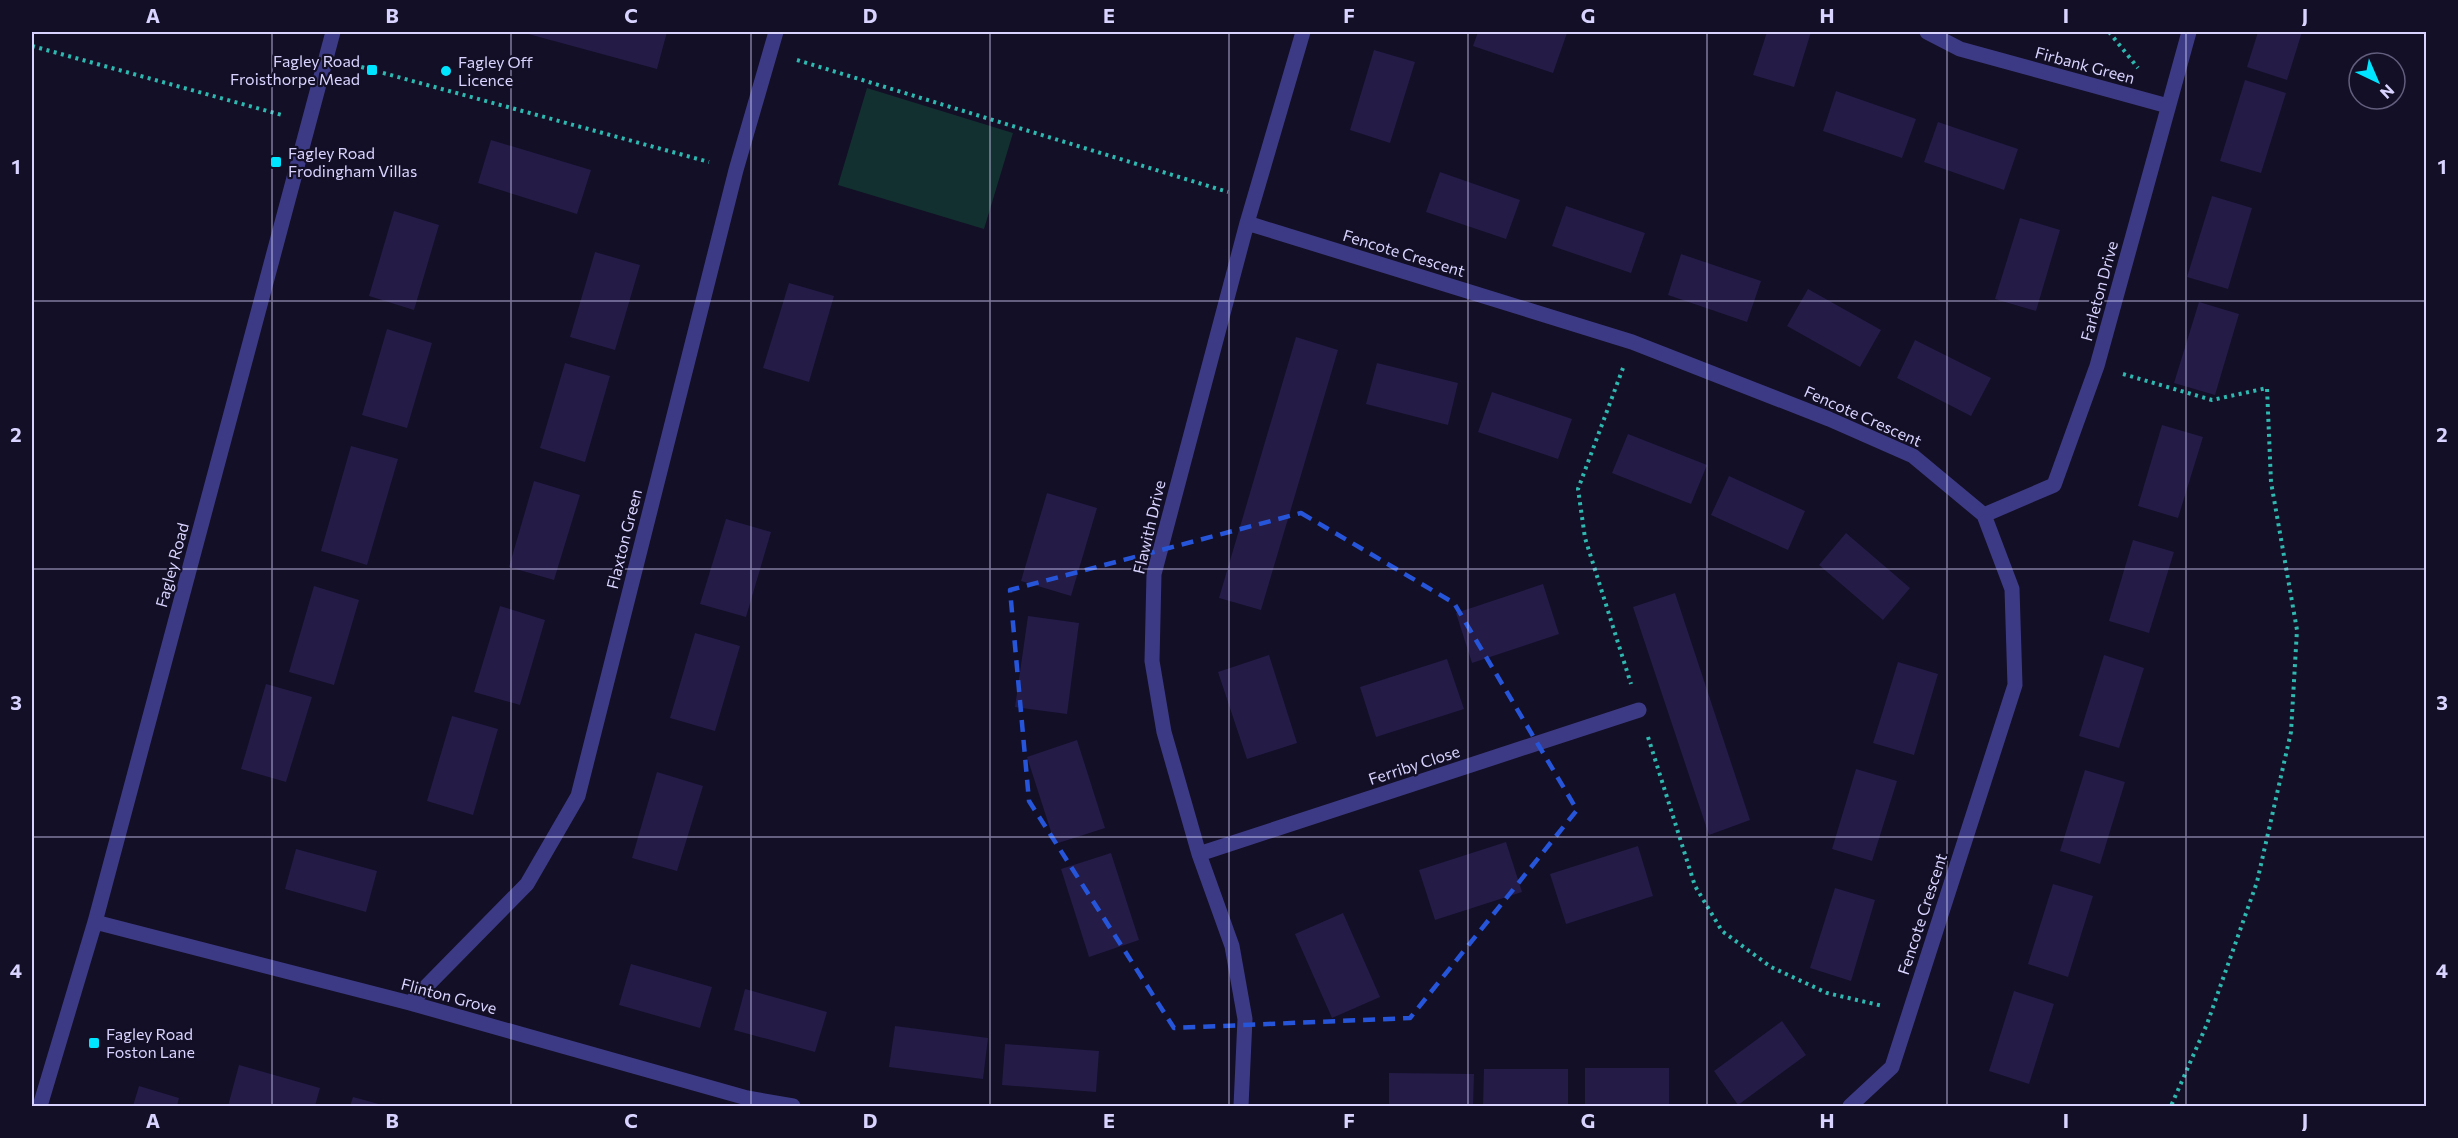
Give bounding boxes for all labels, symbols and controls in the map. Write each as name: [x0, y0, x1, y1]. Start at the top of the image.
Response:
text: A: [146, 3, 160, 27]
text: B: [385, 3, 399, 27]
text: C: [624, 3, 638, 27]
text: D: [863, 3, 877, 27]
text: E: [1103, 3, 1115, 27]
text: F: [1343, 3, 1355, 27]
text: G: [1581, 3, 1595, 27]
text: H: [1820, 3, 1835, 27]
text: I: [2063, 3, 2069, 27]
text: J: [2302, 3, 2308, 27]
street label: Firbank Green: [2033, 42, 2137, 87]
place label: Fagley Road Froisthorpe Mead: [230, 51, 360, 88]
north arrow: [2347, 51, 2407, 111]
place label: Fagley Off Licence: [458, 52, 534, 89]
marker: Fagley Road Froisthorpe Mead: [365, 63, 379, 77]
marker: Fagley Off Licence: [439, 64, 453, 78]
text: N: [2377, 81, 2399, 103]
place label: Fagley Road Frodingham Villas: [288, 143, 417, 180]
text: 1: [11, 154, 21, 178]
text: 1: [2437, 154, 2447, 178]
marker: Fagley Road Frodingham Villas: [269, 155, 283, 169]
street label: Fencote Crescent: [1341, 225, 1468, 280]
street label: Farleton Drive: [2076, 239, 2121, 343]
street label: Fencote Crescent: [1802, 381, 1925, 450]
text: 2: [10, 422, 22, 446]
text: 2: [2436, 422, 2448, 446]
street label: Flawith Drive: [1128, 478, 1169, 576]
street label: Flaxton Green: [602, 487, 645, 591]
street label: Fagley Road: [151, 520, 192, 609]
text: 3: [10, 690, 22, 714]
text: 3: [2436, 690, 2448, 714]
street label: Ferriby Close: [1366, 741, 1462, 788]
street label: Fencote Crescent: [1893, 850, 1950, 977]
text: 4: [10, 958, 22, 982]
text: 4: [2436, 958, 2448, 982]
street label: Flinton Grove: [399, 974, 499, 1017]
place label: Fagley Road Foston Lane: [106, 1024, 195, 1061]
marker: Fagley Road Foston Lane: [87, 1036, 101, 1050]
text: A: [146, 1108, 160, 1132]
text: B: [385, 1108, 399, 1132]
text: C: [624, 1108, 638, 1132]
text: D: [863, 1108, 877, 1132]
text: E: [1103, 1108, 1115, 1132]
text: F: [1343, 1108, 1355, 1132]
text: G: [1581, 1108, 1595, 1132]
text: H: [1820, 1108, 1835, 1132]
text: I: [2063, 1108, 2069, 1132]
text: J: [2302, 1108, 2308, 1132]

